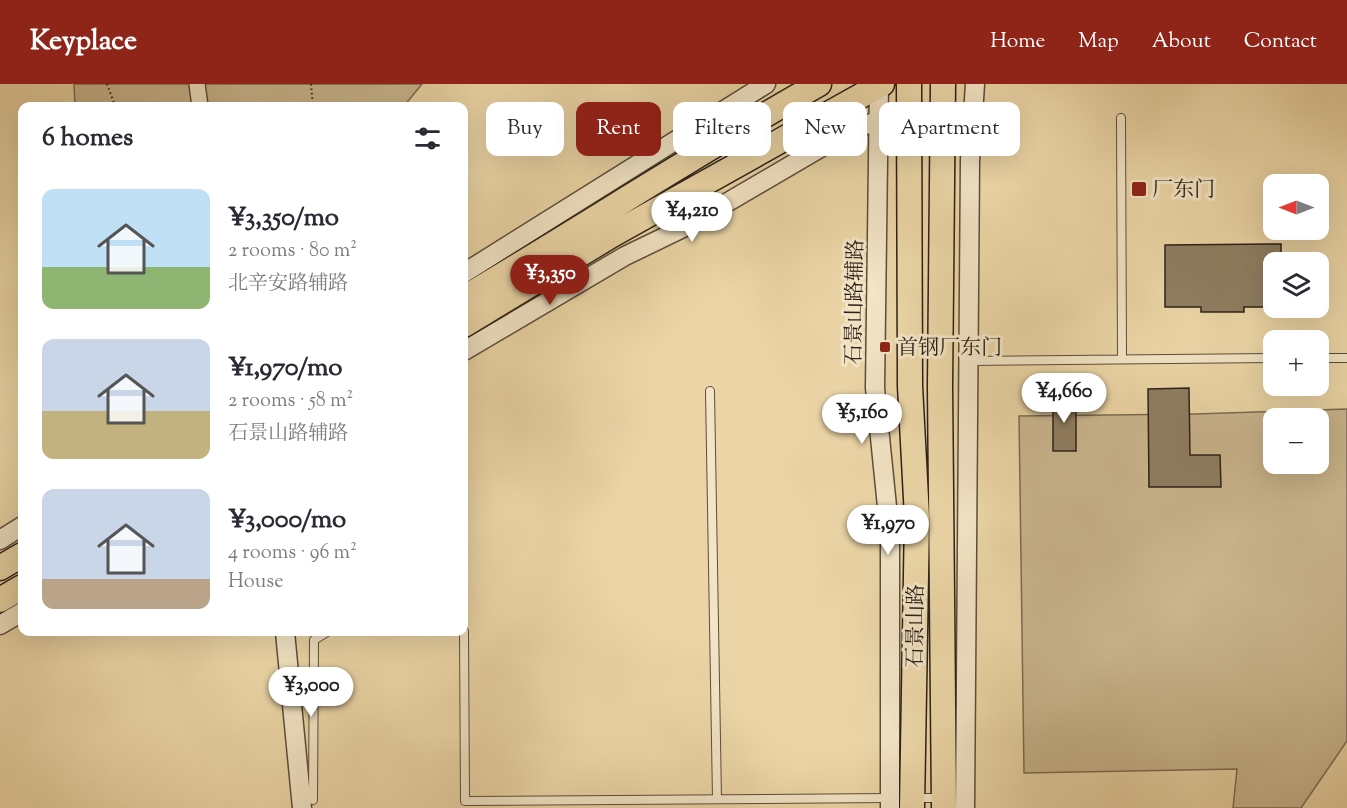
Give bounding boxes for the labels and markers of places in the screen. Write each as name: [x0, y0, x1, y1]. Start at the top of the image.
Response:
place label: 厂东门: [1152, 176, 1215, 206]
marker: 厂东门: [1130, 180, 1148, 198]
pin: ¥4,210: [643, 192, 741, 243]
pin: ¥3,350: [501, 255, 599, 306]
place label: 首钢厂东门: [897, 334, 1002, 364]
marker: 首钢厂东门: [878, 340, 892, 354]
pin: ¥4,660: [1015, 373, 1113, 424]
pin: ¥5,160: [813, 394, 911, 445]
pin: ¥1,970: [839, 505, 937, 556]
pin: ¥3,000: [262, 667, 360, 718]

